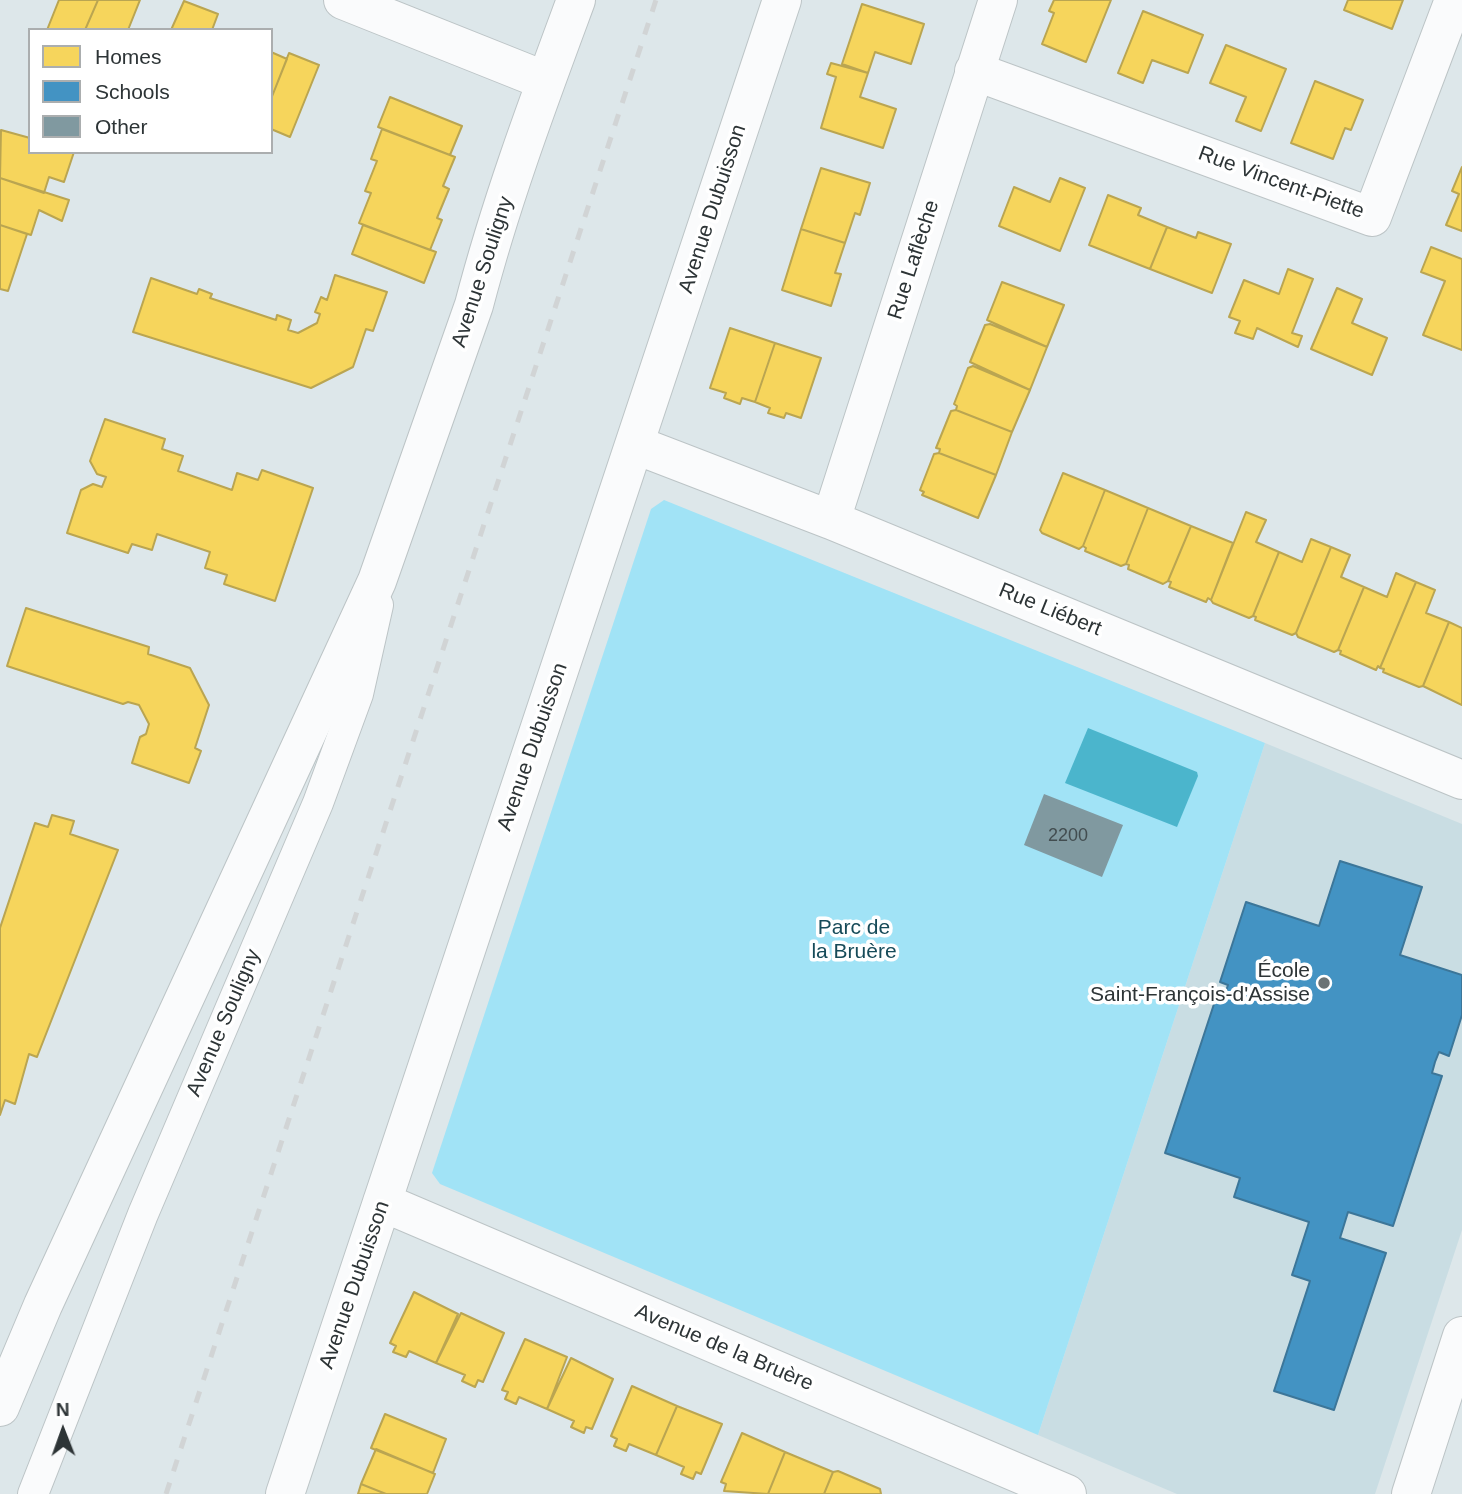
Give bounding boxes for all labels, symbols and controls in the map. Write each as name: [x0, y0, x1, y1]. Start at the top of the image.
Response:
legend: [28, 28, 273, 154]
text: Homes: [95, 45, 162, 68]
text: Schools: [95, 80, 170, 103]
text: Other: [95, 115, 148, 138]
street label: Avenue Dubuisson: [674, 121, 752, 297]
street label: Rue Vincent-Piette: [1195, 141, 1367, 225]
street label: Avenue Souligny: [447, 193, 519, 351]
street label: Rue Laflèche: [883, 197, 945, 323]
street label: Rue Liébert: [995, 578, 1105, 642]
street label: Avenue Dubuisson: [492, 660, 574, 834]
house number: 2200: [1048, 825, 1088, 847]
park label: Parc de la Bruère: [811, 915, 897, 965]
street label: Avenue Souligny: [182, 946, 266, 1100]
place label: École Saint-François-d'Assise: [1090, 958, 1310, 1008]
marker: École Saint-François-d'Assise: [1316, 975, 1332, 991]
street label: Avenue Dubuisson: [314, 1198, 396, 1372]
street label: Avenue de la Bruère: [631, 1299, 817, 1397]
north arrow: [28, 1396, 98, 1466]
text: N: [56, 1399, 70, 1420]

